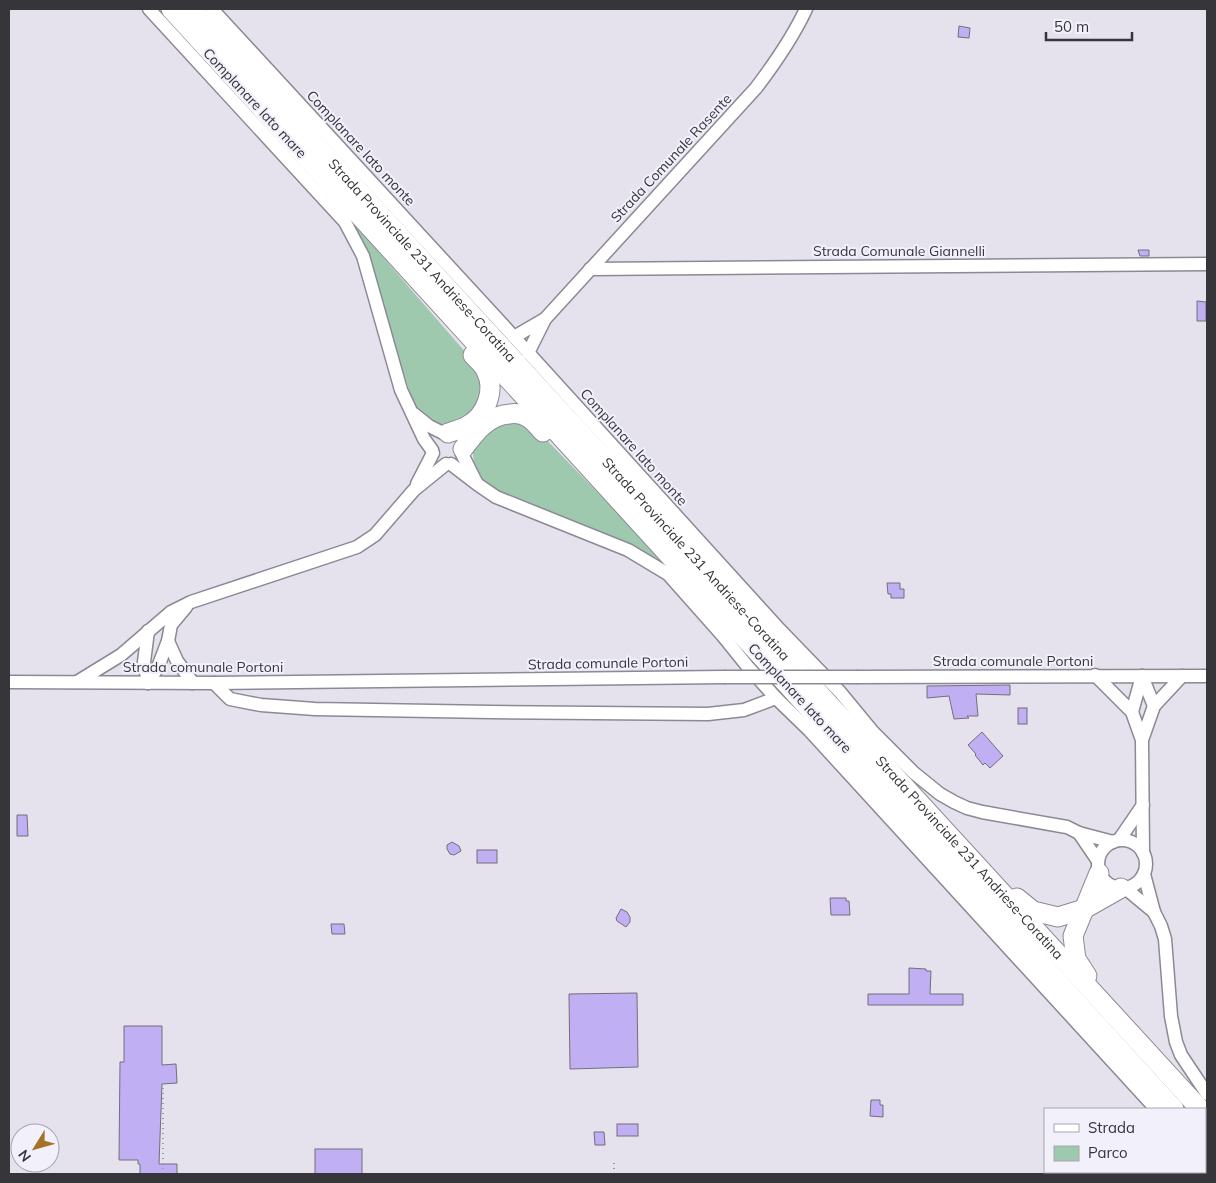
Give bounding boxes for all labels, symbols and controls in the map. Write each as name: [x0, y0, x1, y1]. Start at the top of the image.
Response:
scale bar: [1046, 10, 1132, 42]
text: 50 m: [1054, 17, 1089, 36]
street label: Complanare lato mare: [199, 44, 311, 162]
street label: Complanare lato monte: [303, 86, 419, 210]
street label: Strada Comunale Rasente: [607, 90, 735, 226]
street label: Strada Provinciale 231 Andriese-Coratina: [325, 155, 520, 366]
street label: Strada Comunale Giannelli: [813, 242, 985, 260]
street label: Complanare lato monte: [577, 385, 691, 509]
street label: Strada Provinciale 231 Andriese-Coratina: [598, 454, 794, 664]
street label: Complanare lato mare: [744, 639, 856, 757]
street label: Strada comunale Portoni: [933, 652, 1093, 670]
street label: Strada comunale Portoni: [528, 653, 688, 673]
street label: Strada comunale Portoni: [123, 658, 283, 676]
street label: Strada Provinciale 231 Andriese-Coratina: [872, 752, 1067, 963]
legend: [1044, 1108, 1206, 1173]
text: Strada: [1088, 1118, 1135, 1137]
north arrow: [10, 1123, 60, 1173]
text: Parco: [1088, 1143, 1128, 1162]
text: N: [14, 1146, 35, 1165]

